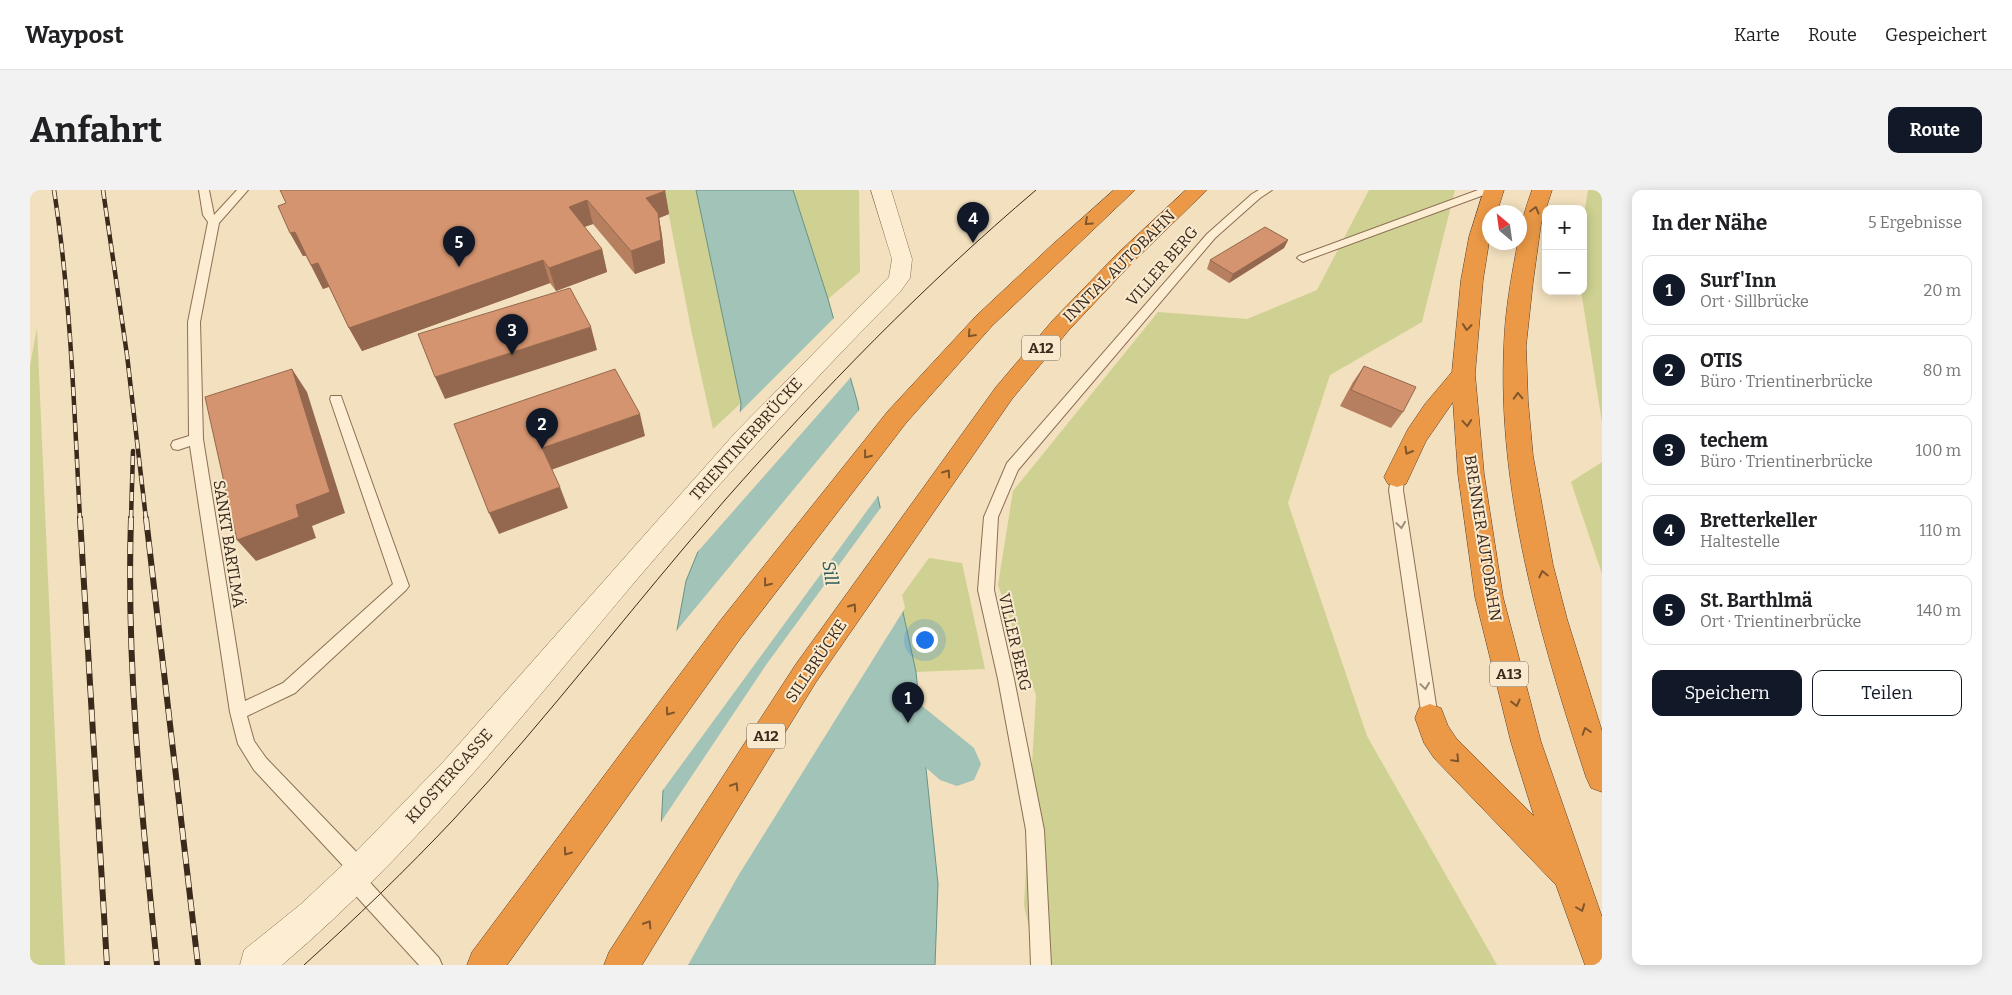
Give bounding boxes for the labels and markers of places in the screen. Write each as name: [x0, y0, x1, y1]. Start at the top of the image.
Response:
pin: 4: [957, 202, 989, 243]
pin: 5: [443, 226, 475, 267]
pin: 3: [496, 314, 528, 355]
pin: 2: [526, 408, 558, 449]
pin: 1: [892, 682, 924, 723]

